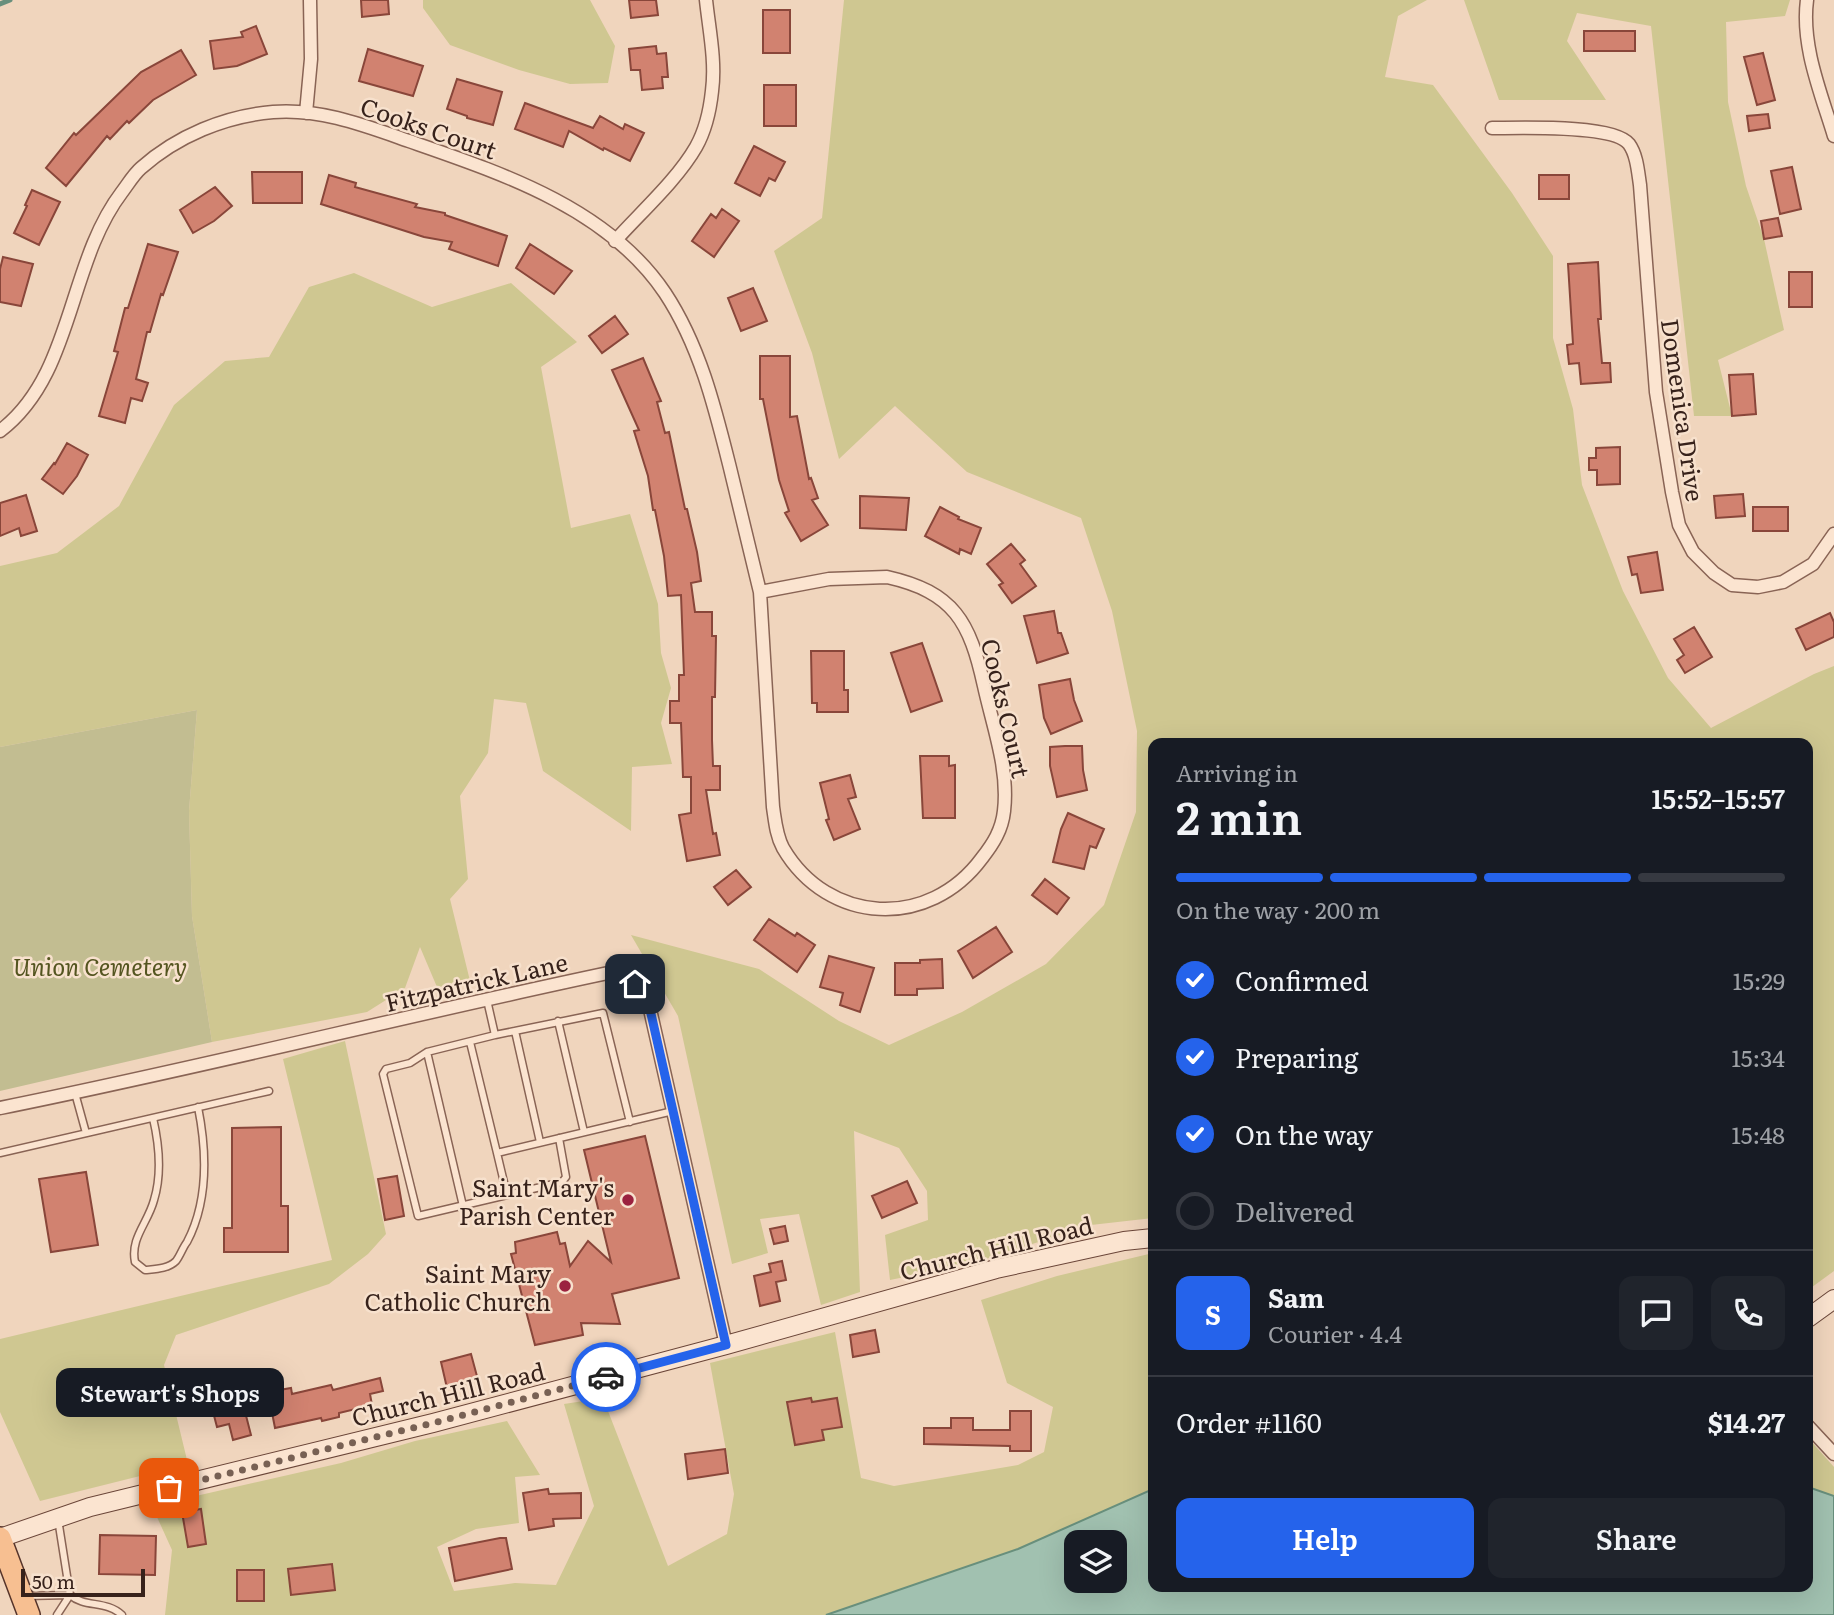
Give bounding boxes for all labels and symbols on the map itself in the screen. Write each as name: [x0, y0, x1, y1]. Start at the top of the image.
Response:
street label: Cooks Court: [356, 87, 502, 167]
street label: Domenica Drive: [1654, 316, 1714, 504]
street label: Cooks Court: [974, 635, 1040, 781]
street label: Fitzpatrick Lane: [381, 943, 571, 1019]
park label: Union Cemetery: [13, 948, 187, 983]
pin: [605, 954, 665, 1014]
place label: Saint Mary's Parish Center: [459, 1169, 615, 1232]
marker: Saint Mary's Parish Center: [620, 1192, 636, 1208]
street label: Church Hill Road: [896, 1206, 1097, 1288]
place label: Saint Mary Catholic Church: [364, 1255, 551, 1318]
marker: Saint Mary Catholic Church: [557, 1278, 573, 1294]
courier: [571, 1342, 641, 1412]
street label: Church Hill Road: [348, 1352, 549, 1434]
callout: Stewart's Shops: [55, 1369, 283, 1418]
pin: [139, 1458, 199, 1518]
scale bar: [21, 1566, 145, 1598]

